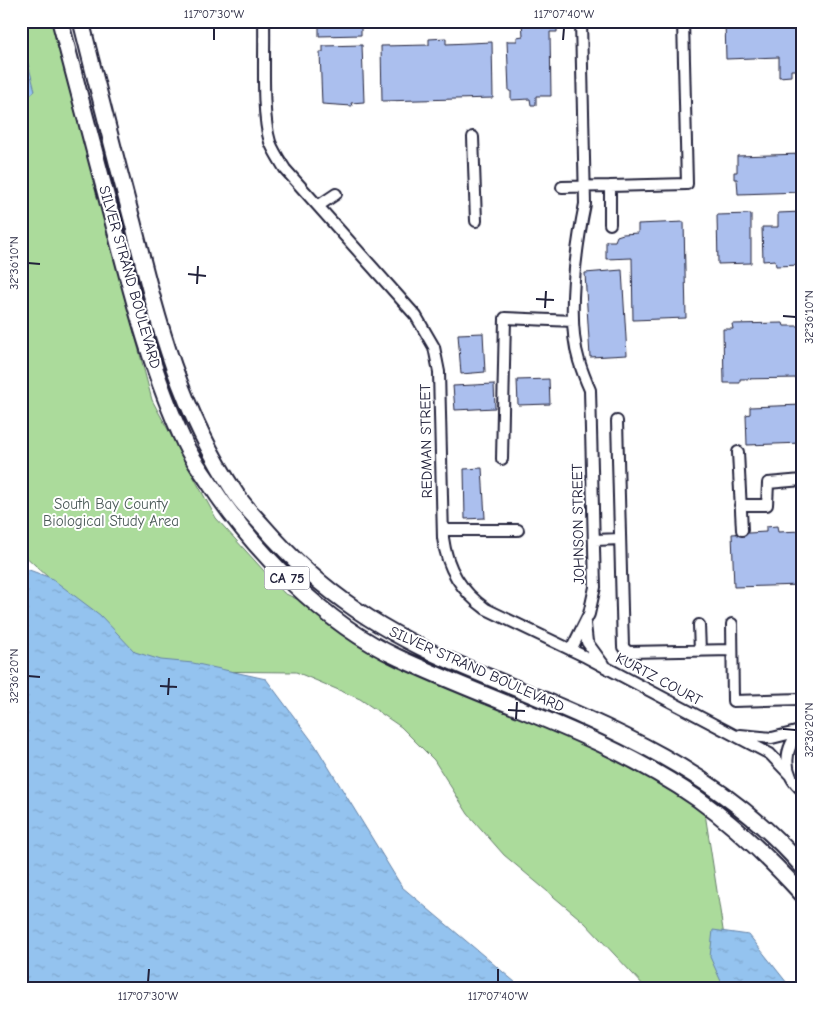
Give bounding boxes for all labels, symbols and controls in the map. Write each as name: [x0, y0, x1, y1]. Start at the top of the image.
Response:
text: 117°07'30"W: [184, 7, 245, 21]
text: 117°07'40"W: [534, 7, 595, 21]
street label: SILVER STRAND BOULEVARD: [95, 183, 165, 371]
text: 32°36'10"N: [7, 236, 21, 290]
text: 32°36'10"N: [802, 290, 816, 344]
street label: REDMAN STREET: [416, 383, 436, 498]
street label: JOHNSON STREET: [568, 463, 588, 585]
park label: South Bay County Biological Study Area: [43, 495, 179, 530]
road number: CA 75: [264, 566, 310, 590]
street label: SILVER STRAND BOULEVARD: [387, 622, 567, 716]
text: 32°36'20"N: [7, 648, 21, 704]
street label: KURTZ COURT: [613, 649, 705, 709]
text: 32°36'20"N: [802, 702, 816, 758]
text: 117°07'30"W: [118, 989, 179, 1003]
text: 117°07'40"W: [468, 989, 529, 1003]

